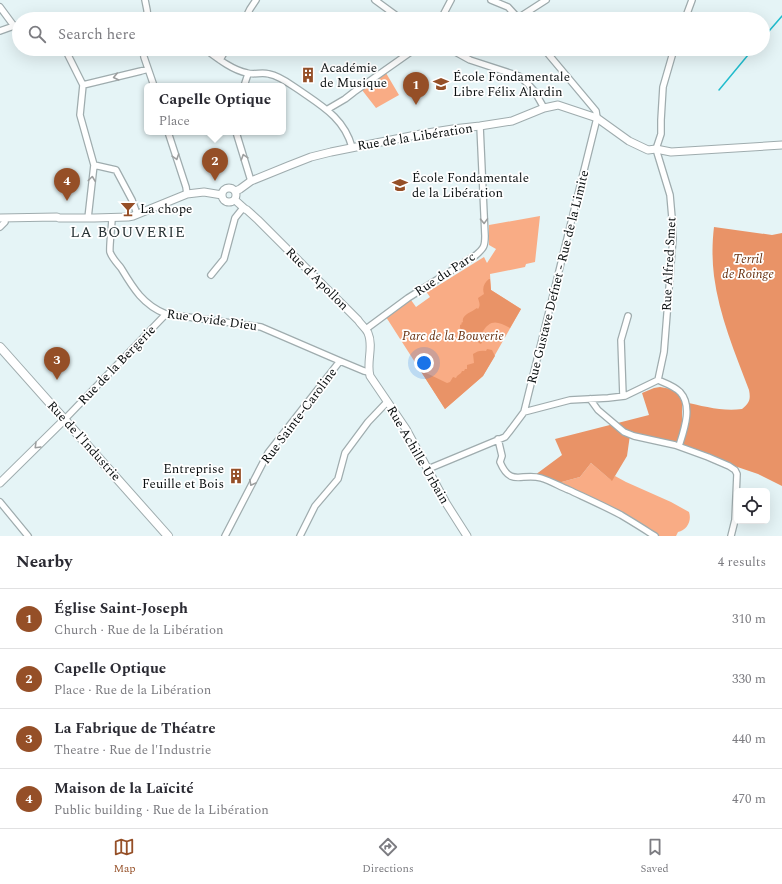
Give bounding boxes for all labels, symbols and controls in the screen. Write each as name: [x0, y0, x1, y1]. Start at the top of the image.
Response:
search box: [12, 12, 770, 56]
icon: search: [26, 23, 48, 45]
text: Search here: [58, 23, 136, 46]
place label: Académie de Musique: [320, 58, 387, 93]
building icon: Académie de Musique: [299, 66, 317, 84]
place label: École Fondamentale Libre Félix Alardin: [453, 67, 570, 102]
pin: 1: [403, 72, 429, 105]
one-way arrow: [113, 73, 119, 81]
school or university icon: École Fondamentale Libre Félix Alardin: [432, 75, 450, 93]
popup: [144, 83, 286, 135]
text: Capelle Optique: [159, 88, 271, 111]
text: Place: [159, 111, 190, 131]
street label: Rue de la Libération: [356, 118, 475, 156]
pin: 2: [202, 148, 228, 181]
one-way arrow: [171, 153, 180, 160]
one-way arrow: [240, 153, 249, 160]
pin: 4: [54, 168, 80, 201]
place label: École Fondamentale de la Libération: [412, 168, 529, 203]
street label: Rue Gustave Defnet - Rue de la Limite: [522, 168, 594, 386]
one-way arrow: [87, 176, 96, 182]
school or university icon: École Fondamentale de la Libération: [391, 176, 409, 194]
place label: La chope: [140, 199, 192, 219]
bar icon: La chope: [119, 200, 137, 218]
street label: Rue Alfred Smet: [657, 216, 681, 312]
one-way arrow: [480, 218, 488, 224]
district label: LA BOUVERIE: [70, 221, 186, 244]
street label: Rue d'Apollon: [281, 243, 354, 316]
street label: Rue du Parc: [411, 247, 479, 301]
park label: Terril de Roinge: [722, 249, 774, 284]
street label: Rue Ovide Dieu: [166, 304, 258, 336]
street label: Rue de la Bergerie: [73, 320, 161, 410]
park label: Parc de la Bouverie: [402, 326, 504, 346]
pin: 3: [44, 347, 70, 380]
your location: [414, 353, 434, 373]
street label: Rue Sainte-Caroline: [256, 364, 342, 468]
street label: Rue de l'Industrie: [42, 396, 126, 486]
street label: Rue Achille Urbain: [382, 402, 455, 508]
one-way arrow: [34, 442, 42, 449]
place label: Entreprise Feuille et Bois: [142, 459, 224, 494]
building icon: Entreprise Feuille et Bois: [227, 467, 245, 485]
one-way arrow: [249, 479, 257, 487]
map controls: [734, 488, 770, 524]
button: locate: [734, 488, 770, 524]
text: Nearby: [16, 549, 72, 575]
text: 4 results: [718, 552, 766, 572]
text: Église Saint-Joseph: [54, 597, 188, 620]
text: 1: [25, 609, 33, 629]
text: 310 m: [732, 609, 766, 629]
text: Church · Rue de la Libération: [54, 620, 224, 640]
text: Capelle Optique: [54, 657, 166, 680]
text: 2: [25, 669, 33, 689]
text: 330 m: [732, 669, 766, 689]
text: Place · Rue de la Libération: [54, 680, 211, 700]
text: La Fabrique de Théatre: [54, 717, 216, 740]
text: 3: [25, 729, 33, 749]
text: 440 m: [732, 729, 766, 749]
text: Theatre · Rue de l'Industrie: [54, 740, 211, 760]
text: Maison de la Laïcité: [54, 777, 194, 800]
text: 4: [25, 789, 33, 809]
text: 470 m: [732, 789, 766, 809]
text: Public building · Rue de la Libération: [54, 800, 269, 820]
tab: Map: [113, 836, 136, 877]
tab: Directions: [362, 836, 414, 877]
tab: Saved: [640, 836, 669, 877]

